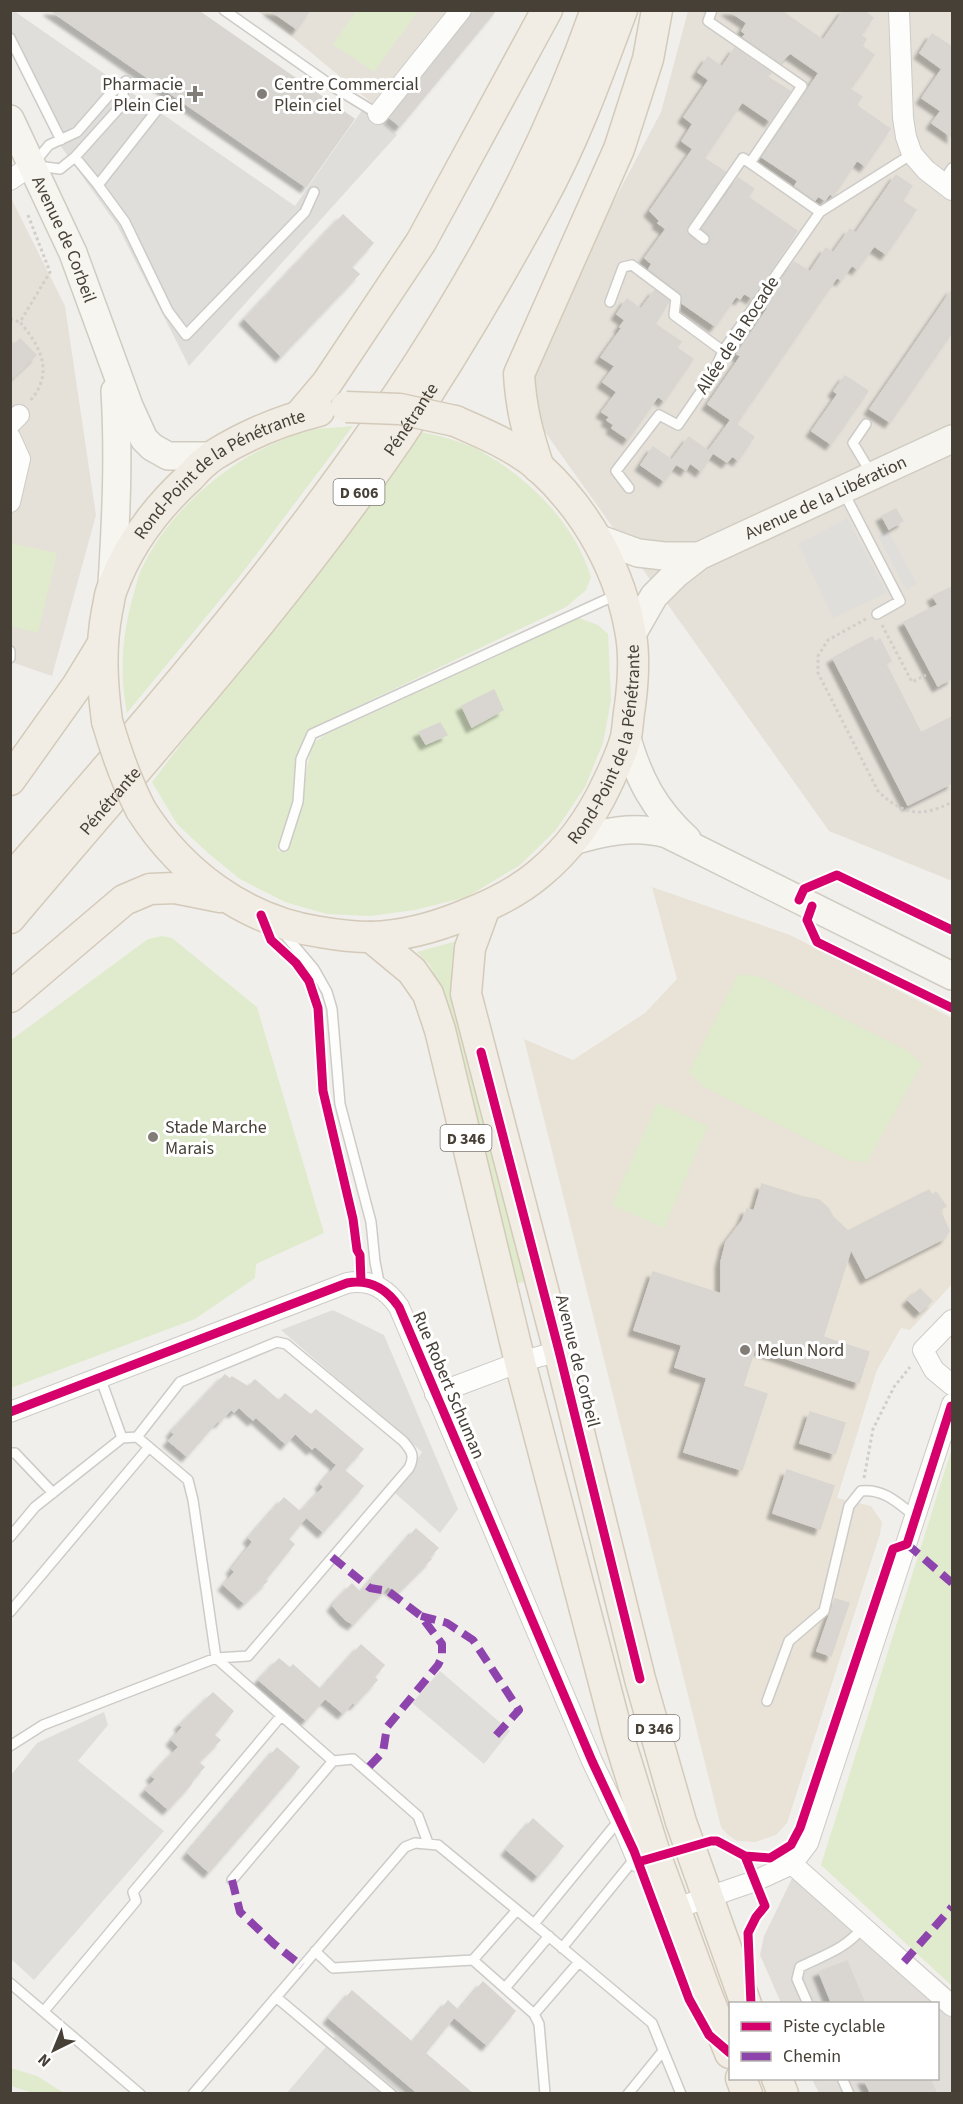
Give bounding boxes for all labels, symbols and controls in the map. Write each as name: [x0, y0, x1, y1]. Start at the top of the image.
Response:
place label: Pharmacie Plein Ciel: [102, 72, 183, 118]
place label: Centre Commercial Plein ciel: [274, 72, 419, 118]
marker: Pharmacie Plein Ciel: [188, 87, 202, 101]
marker: Centre Commercial Plein ciel: [255, 87, 269, 101]
street label: Avenue de Corbeil: [25, 172, 102, 306]
street label: Allée de la Rocade: [690, 271, 785, 399]
street label: Pénétrante: [378, 378, 444, 461]
street label: Rond-Point de la Pénétrante: [128, 403, 308, 544]
street label: Avenue de la Libération: [741, 450, 911, 546]
road number: D 606: [334, 479, 385, 505]
street label: Rond-Point de la Pénétrante: [562, 644, 646, 850]
street label: Pénétrante: [74, 761, 147, 841]
place label: Stade Marche Marais: [165, 1115, 267, 1161]
road number: D 346: [440, 1125, 492, 1151]
marker: Stade Marche Marais: [146, 1130, 160, 1144]
street label: Avenue de Corbeil: [549, 1292, 606, 1430]
street label: Rue Robert Schuman: [406, 1307, 491, 1463]
place label: Melun Nord: [757, 1338, 844, 1363]
marker: Melun Nord: [738, 1343, 752, 1357]
road number: D 346: [628, 1715, 680, 1741]
legend: [729, 2002, 939, 2080]
text: Piste cyclable: [783, 2014, 885, 2039]
north arrow: [24, 2020, 84, 2080]
text: Chemin: [783, 2044, 841, 2069]
text: N: [33, 2049, 56, 2072]

